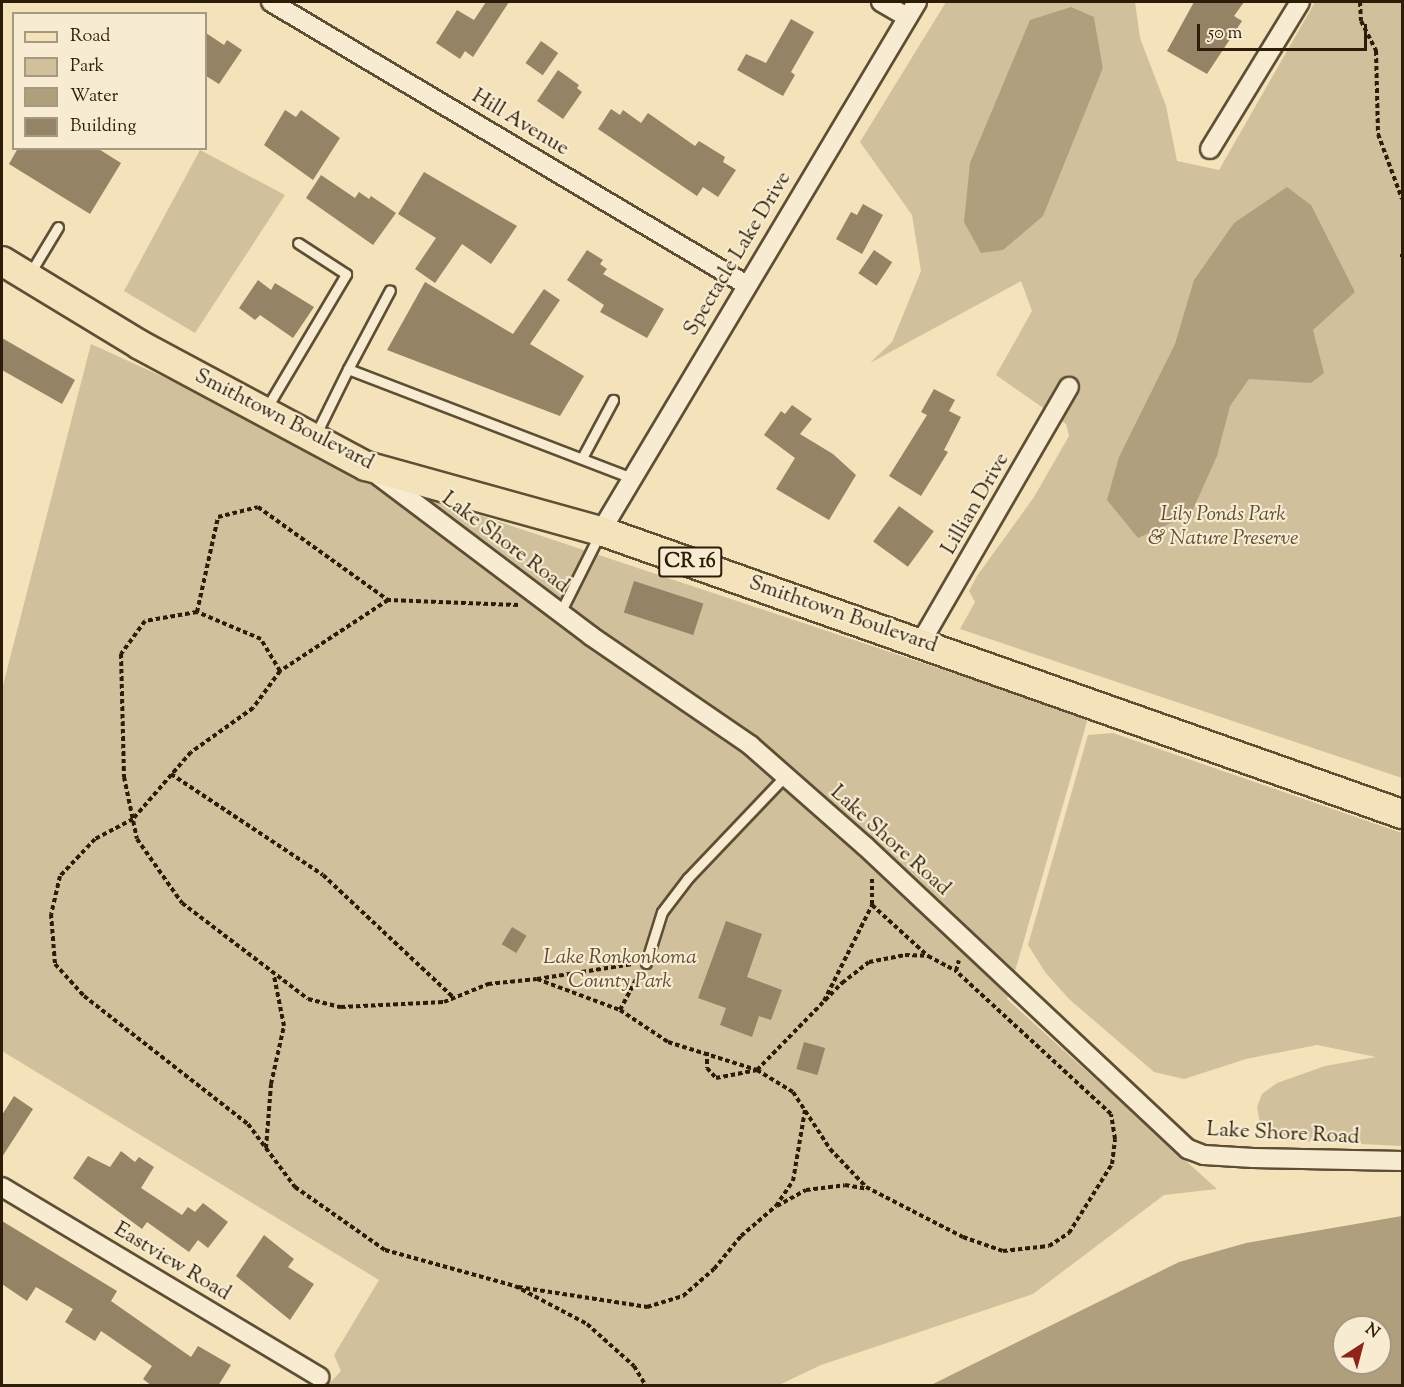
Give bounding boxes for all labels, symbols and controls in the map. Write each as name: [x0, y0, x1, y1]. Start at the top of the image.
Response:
legend: [12, 12, 207, 150]
scale bar: [1200, 12, 1370, 50]
text: 50 m: [1208, 21, 1242, 47]
text: Road: [70, 24, 110, 50]
text: Park: [70, 54, 104, 80]
text: Water: [70, 84, 118, 110]
street label: Hill Avenue: [467, 84, 573, 162]
text: Building: [70, 114, 136, 140]
street label: Spectacle Lake Drive: [679, 167, 797, 341]
street label: Smithtown Boulevard: [190, 364, 378, 476]
street label: Lillian Drive: [937, 449, 1015, 559]
street label: Lake Shore Road: [436, 487, 574, 599]
park label: Lily Ponds Park & Nature Preserve: [1148, 502, 1298, 552]
road number: CR 16: [657, 545, 723, 579]
street label: Smithtown Boulevard: [745, 571, 941, 659]
street label: Lake Shore Road: [825, 780, 955, 902]
park label: Lake Ronkonkoma County Park: [543, 945, 697, 995]
street label: Lake Shore Road: [1206, 1117, 1360, 1151]
street label: Eastview Road: [109, 1217, 235, 1307]
north arrow: [1332, 1315, 1392, 1375]
text: N: [1360, 1319, 1384, 1345]

